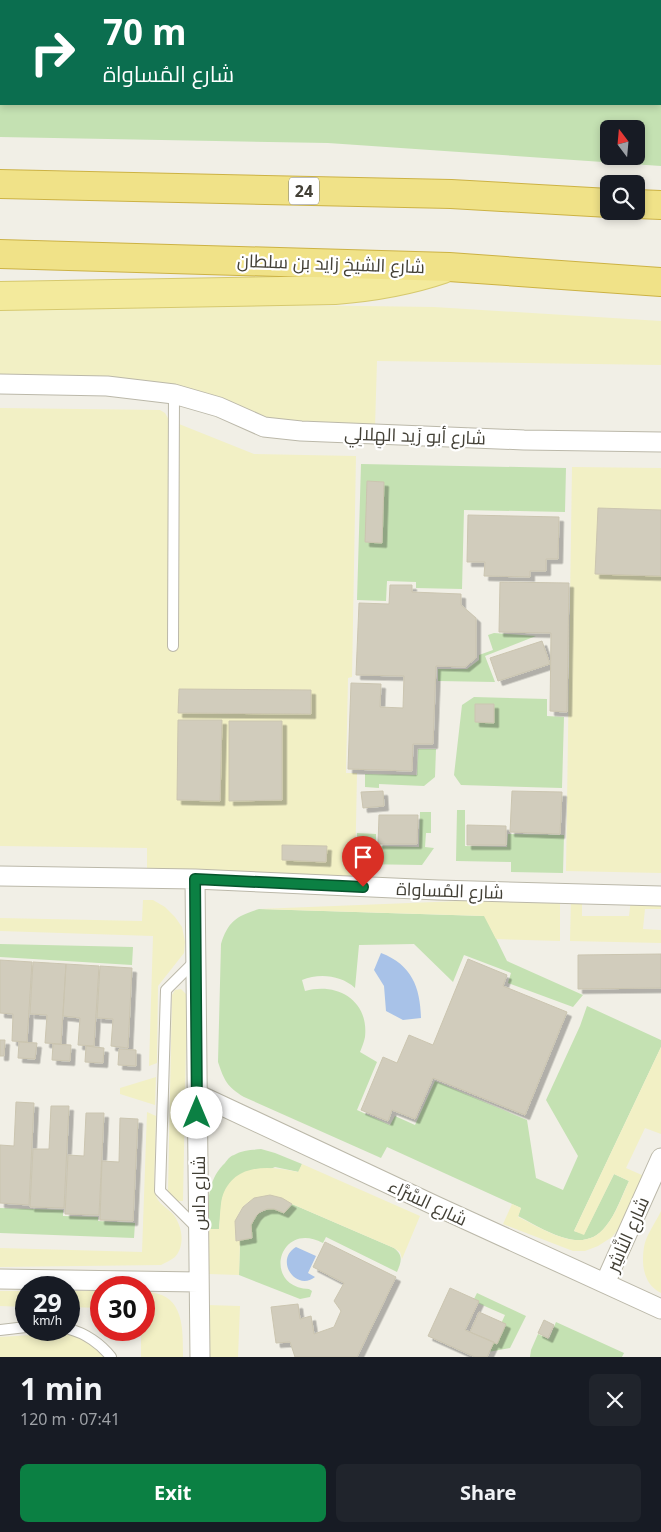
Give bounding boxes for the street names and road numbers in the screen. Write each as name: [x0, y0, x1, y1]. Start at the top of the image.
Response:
road number: 24: [289, 178, 319, 205]
street label: شارع الشيخ زايد بن سلطان: [237, 248, 425, 279]
street label: شارع أبو زَيد الهِلالِي: [344, 421, 486, 452]
street label: شارع المُساواة: [396, 876, 504, 905]
street label: شارع داس: [186, 1156, 211, 1230]
street label: شارع السَّرَّاء: [384, 1173, 471, 1232]
street label: شارع النَّاشِر: [599, 1193, 655, 1277]

